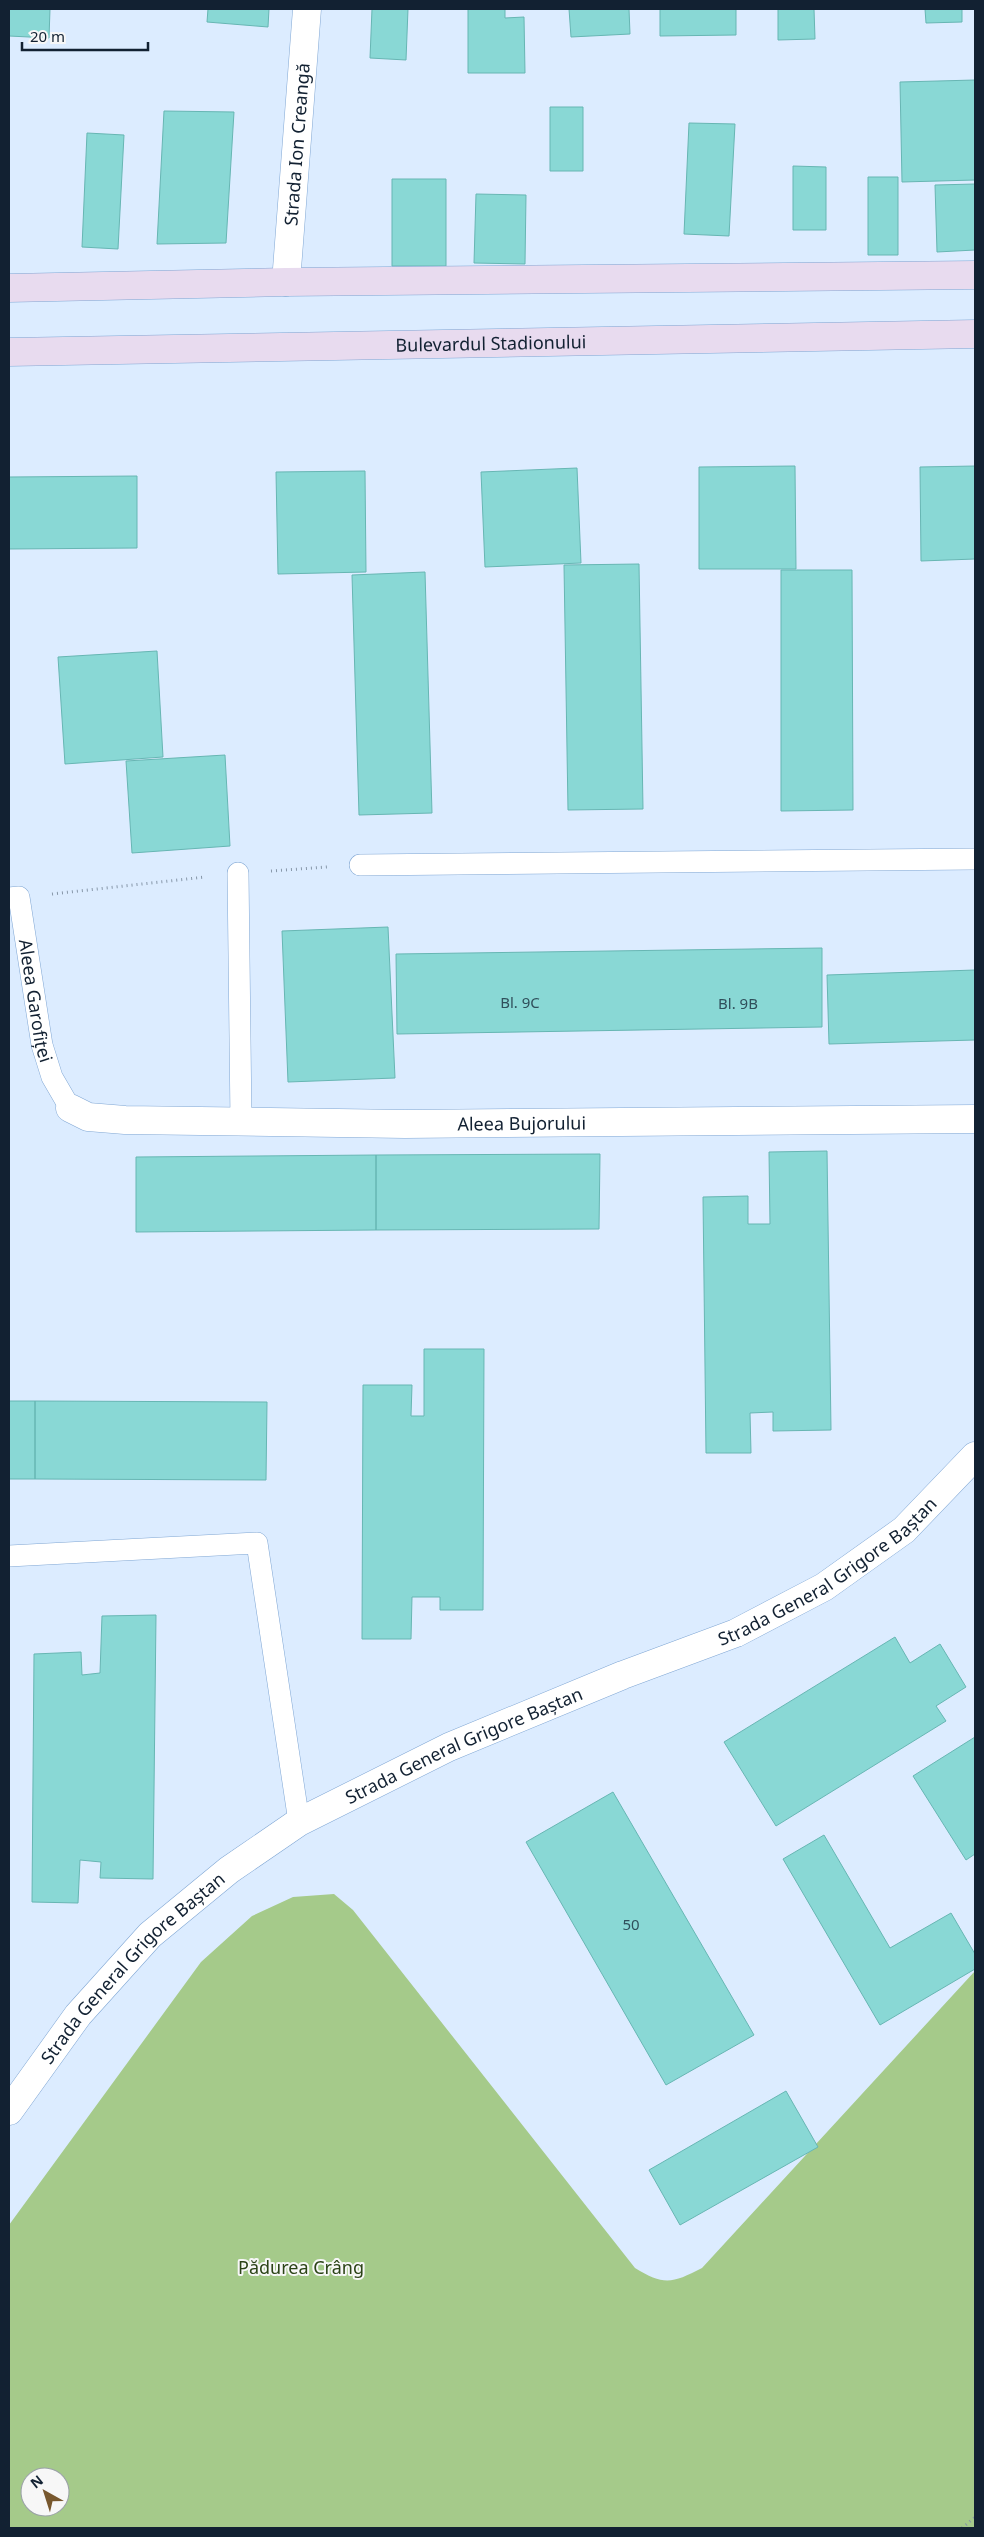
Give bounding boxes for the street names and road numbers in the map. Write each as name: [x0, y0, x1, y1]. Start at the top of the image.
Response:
street label: Strada Ion Creangă: [278, 62, 315, 227]
street label: Bulevardul Stadionului: [395, 329, 587, 357]
street label: Aleea Garofiței: [14, 937, 59, 1065]
street label: Aleea Bujorului: [457, 1110, 586, 1136]
street label: Strada General Grigore Baștan: [714, 1492, 942, 1651]
street label: Strada General Grigore Baștan: [341, 1681, 586, 1809]
street label: Strada General Grigore Baștan: [35, 1867, 229, 2068]

